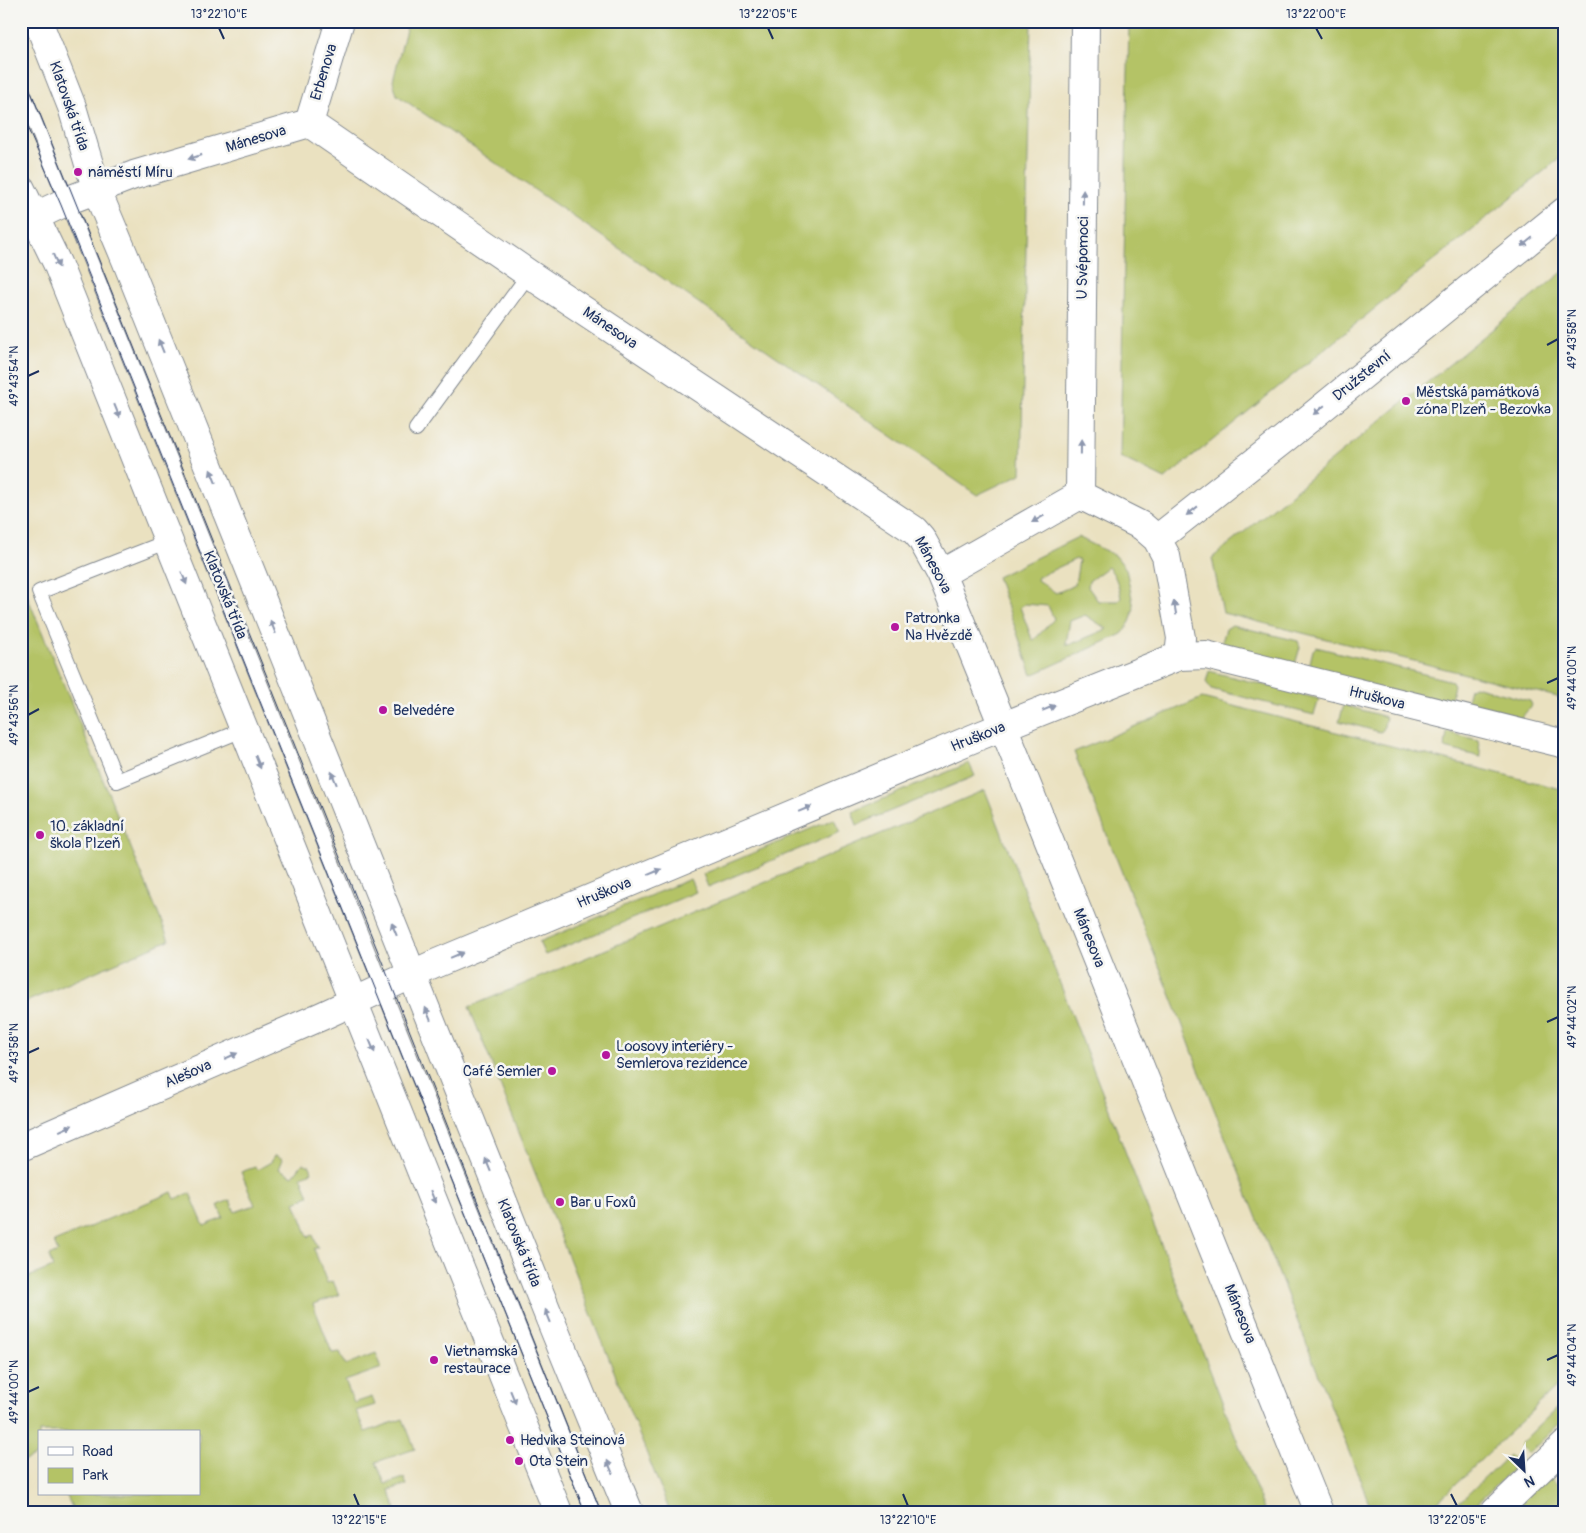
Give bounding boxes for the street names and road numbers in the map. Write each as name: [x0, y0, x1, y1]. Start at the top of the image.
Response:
street label: Erbenova: [306, 41, 342, 103]
street label: Klatovská třída: [45, 59, 93, 153]
street label: Mánesova: [223, 121, 289, 157]
street label: U Svépomoci: [1073, 216, 1093, 300]
street label: Mánesova: [579, 303, 641, 353]
street label: Družstevní: [1329, 347, 1395, 405]
street label: Mánesova: [910, 533, 956, 597]
street label: Klatovská třída: [199, 548, 251, 642]
street label: Hruškova: [1347, 682, 1407, 714]
street label: Hruškova: [948, 717, 1008, 757]
street label: Hruškova: [574, 873, 634, 913]
street label: Mánesova: [1069, 906, 1109, 970]
street label: Alešova: [162, 1055, 214, 1093]
street label: Klatovská třída: [493, 1196, 545, 1290]
street label: Mánesova: [1220, 1282, 1260, 1346]

